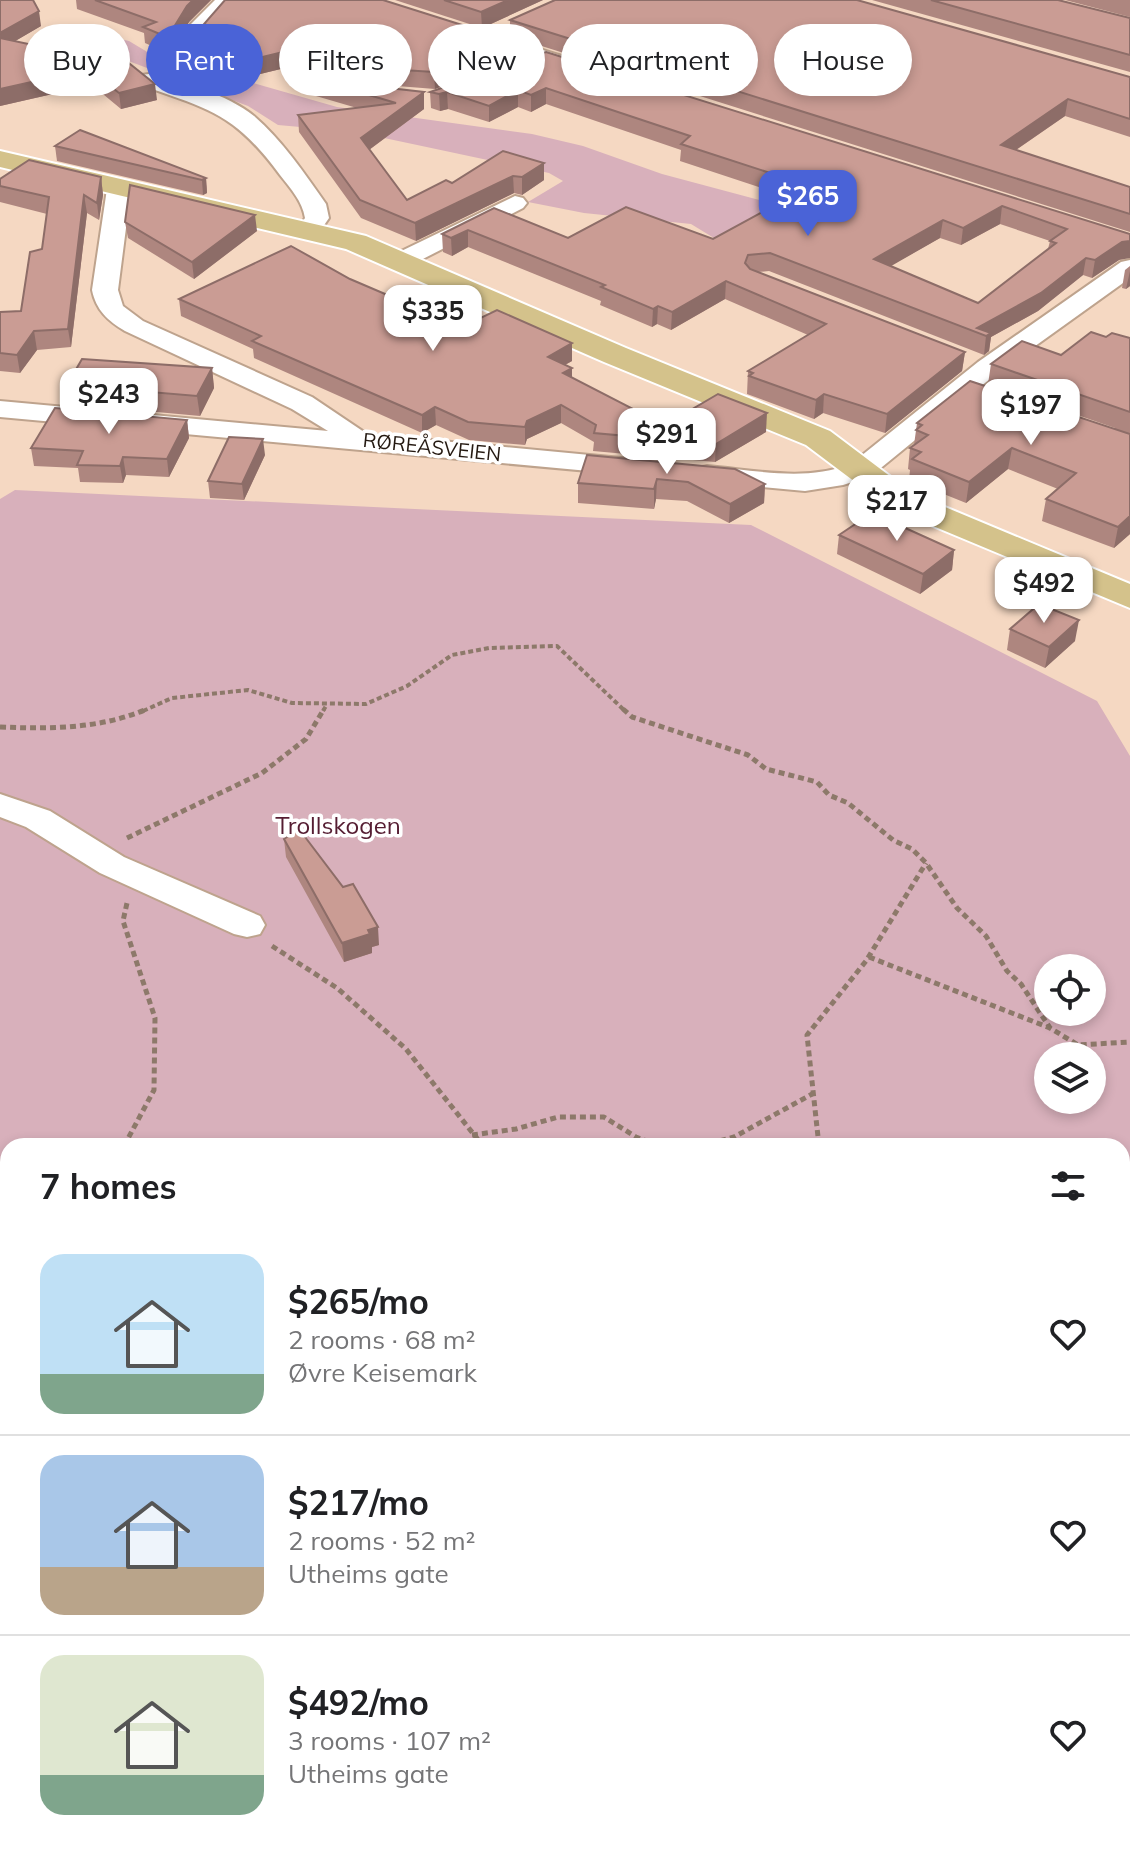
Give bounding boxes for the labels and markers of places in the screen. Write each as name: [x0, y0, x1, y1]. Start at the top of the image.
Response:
pin: $265: [761, 170, 855, 238]
pin: $335: [386, 285, 480, 353]
pin: $243: [62, 368, 156, 436]
pin: $197: [984, 379, 1078, 447]
pin: $291: [620, 408, 714, 476]
pin: $217: [850, 475, 944, 543]
pin: $492: [997, 557, 1091, 625]

